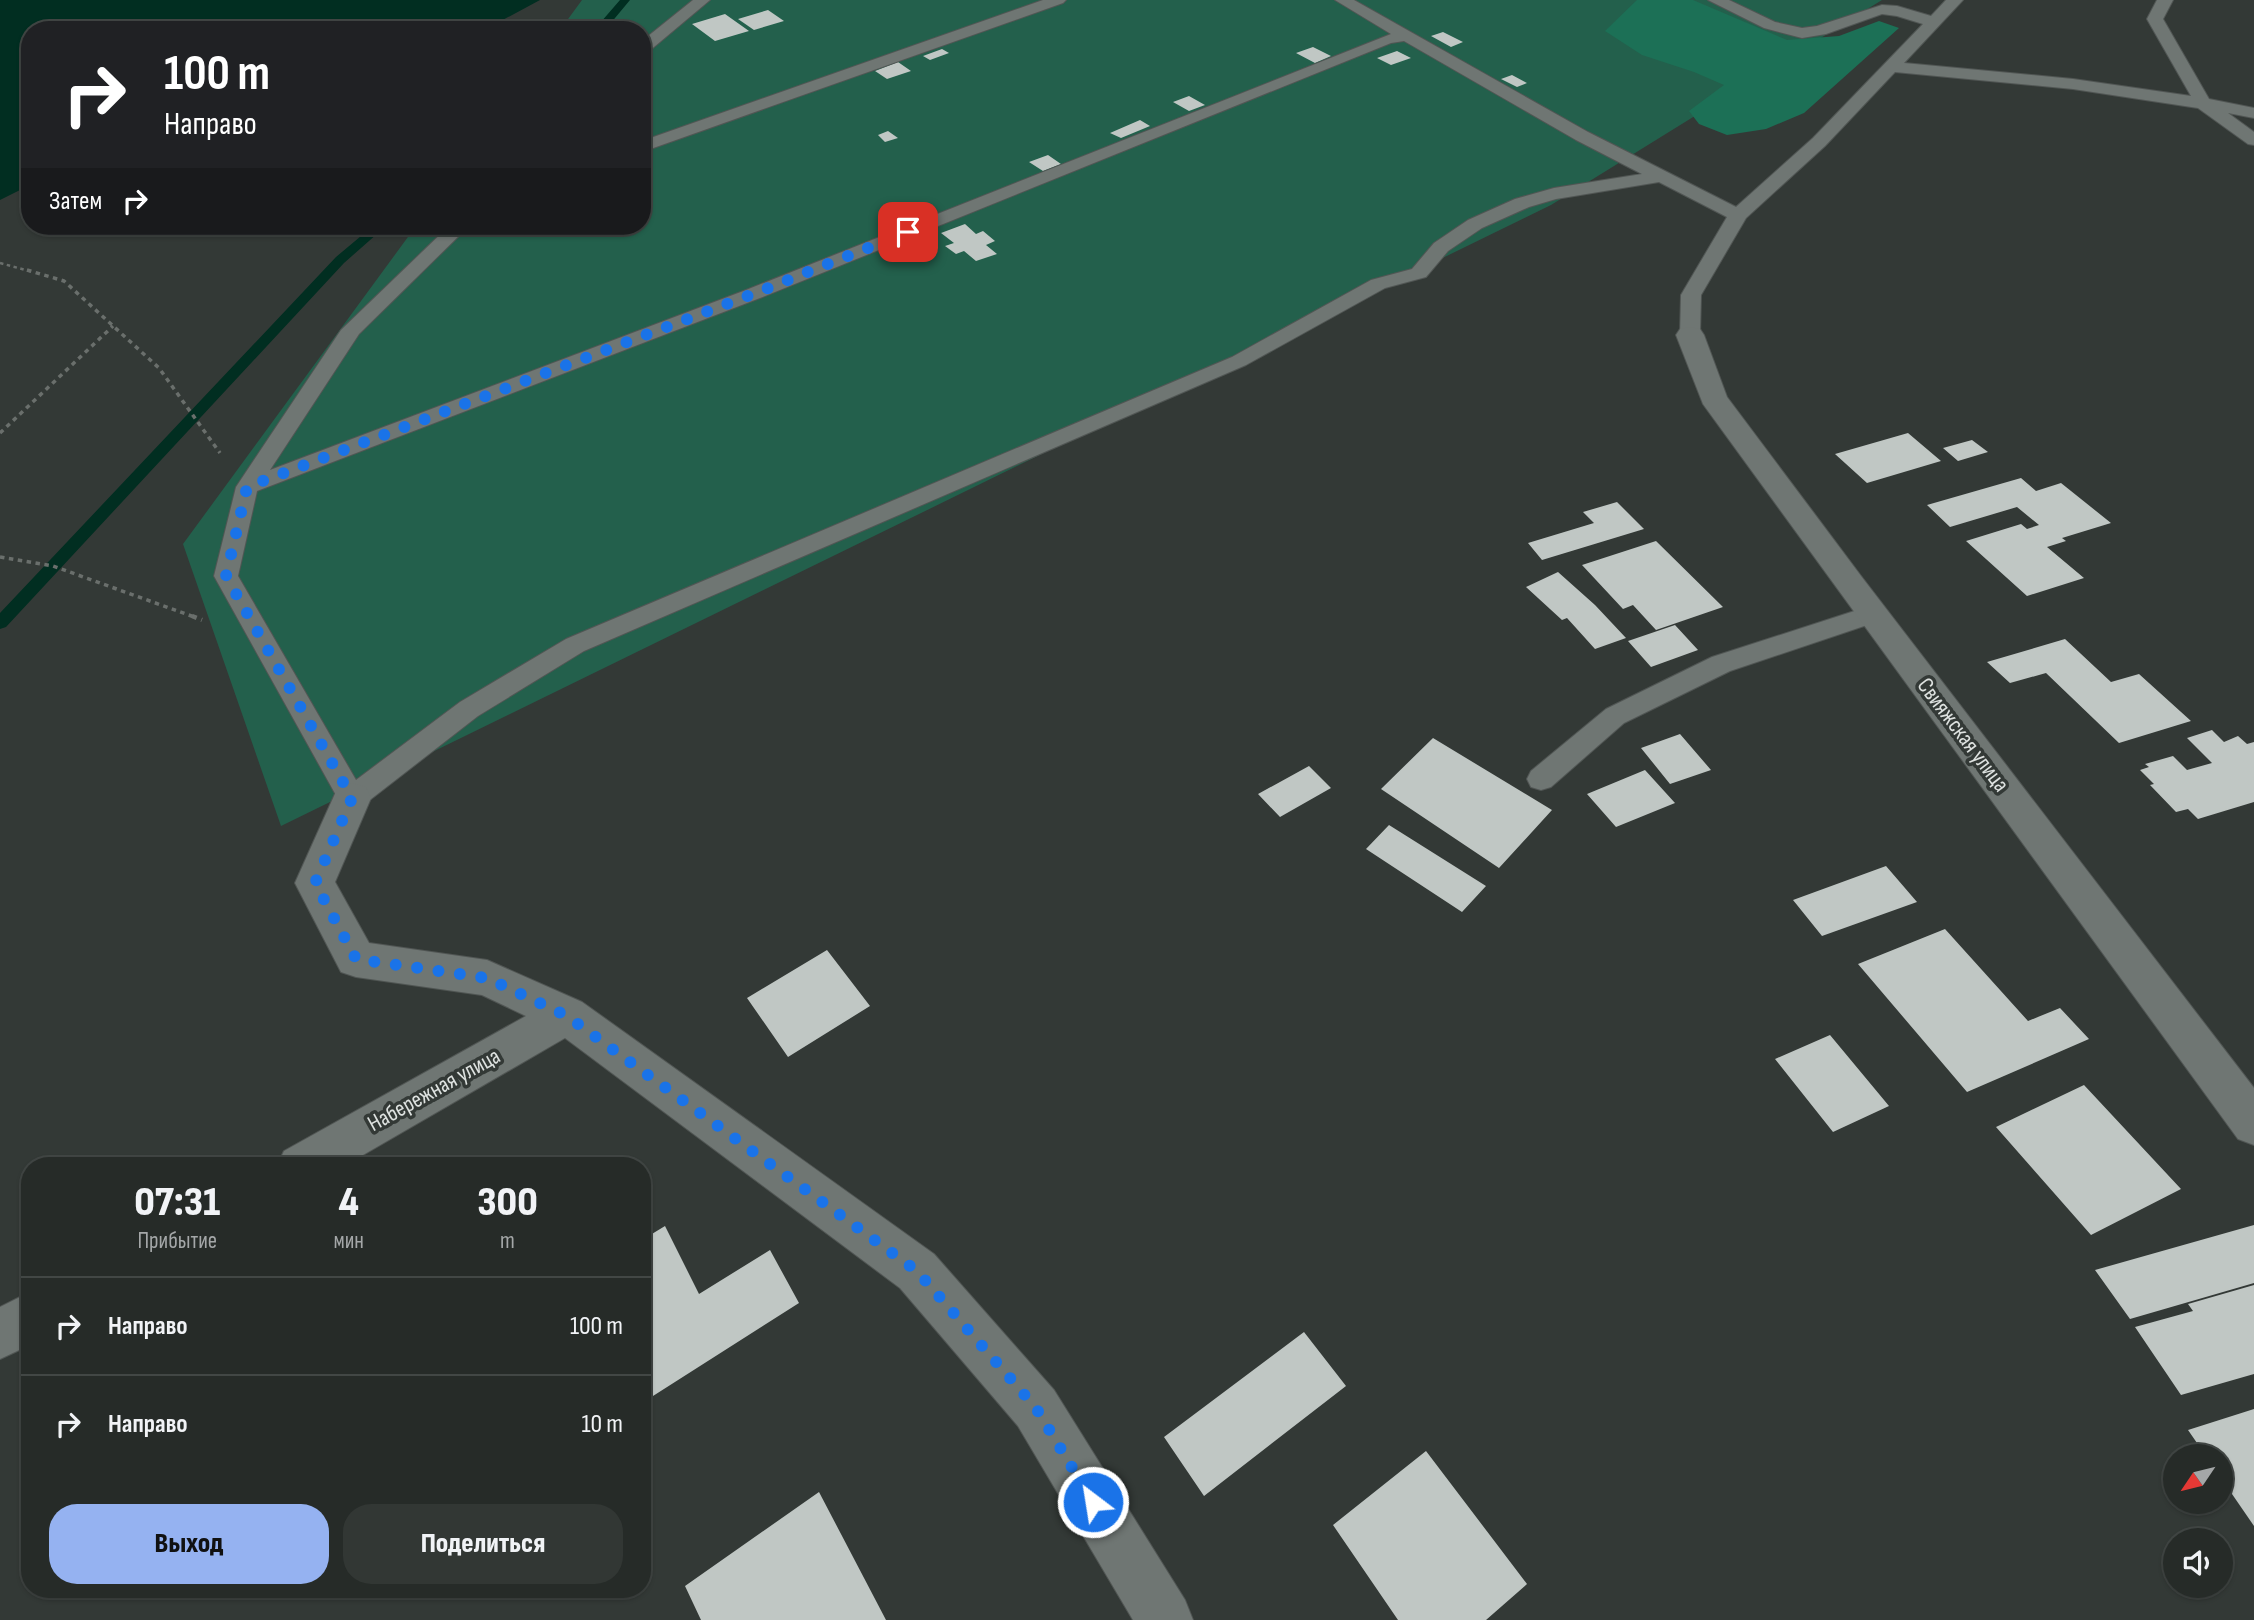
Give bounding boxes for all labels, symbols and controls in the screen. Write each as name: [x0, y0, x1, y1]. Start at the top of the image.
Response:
text: 100 m: [164, 45, 270, 104]
icon: right: [49, 49, 140, 140]
text: Направо: [164, 105, 257, 144]
icon: right: [116, 182, 154, 220]
text: Затем: [49, 186, 102, 217]
pin: [878, 202, 938, 262]
icon: arrive: [889, 213, 927, 251]
street label: Свияжская улица: [1911, 672, 2015, 798]
street label: Набережная улица: [363, 1042, 505, 1138]
text: 07:31: [134, 1177, 220, 1228]
text: 4: [338, 1177, 359, 1228]
text: 300: [477, 1177, 538, 1228]
text: Прибытие: [137, 1227, 217, 1255]
text: мин: [334, 1227, 364, 1255]
text: m: [500, 1227, 515, 1255]
icon: right: [49, 1307, 87, 1345]
text: Направо: [108, 1311, 187, 1342]
text: 100 m: [570, 1311, 623, 1342]
icon: right: [49, 1405, 87, 1443]
text: Направо: [108, 1409, 187, 1440]
text: 10 m: [581, 1409, 623, 1440]
north arrow: [2163, 1444, 2233, 1514]
map controls: [2163, 1444, 2233, 1598]
position arrow: [1056, 1465, 1130, 1539]
button: Выход: [49, 1504, 329, 1584]
button: Поделиться: [343, 1504, 623, 1584]
button: sound: [2163, 1528, 2233, 1598]

